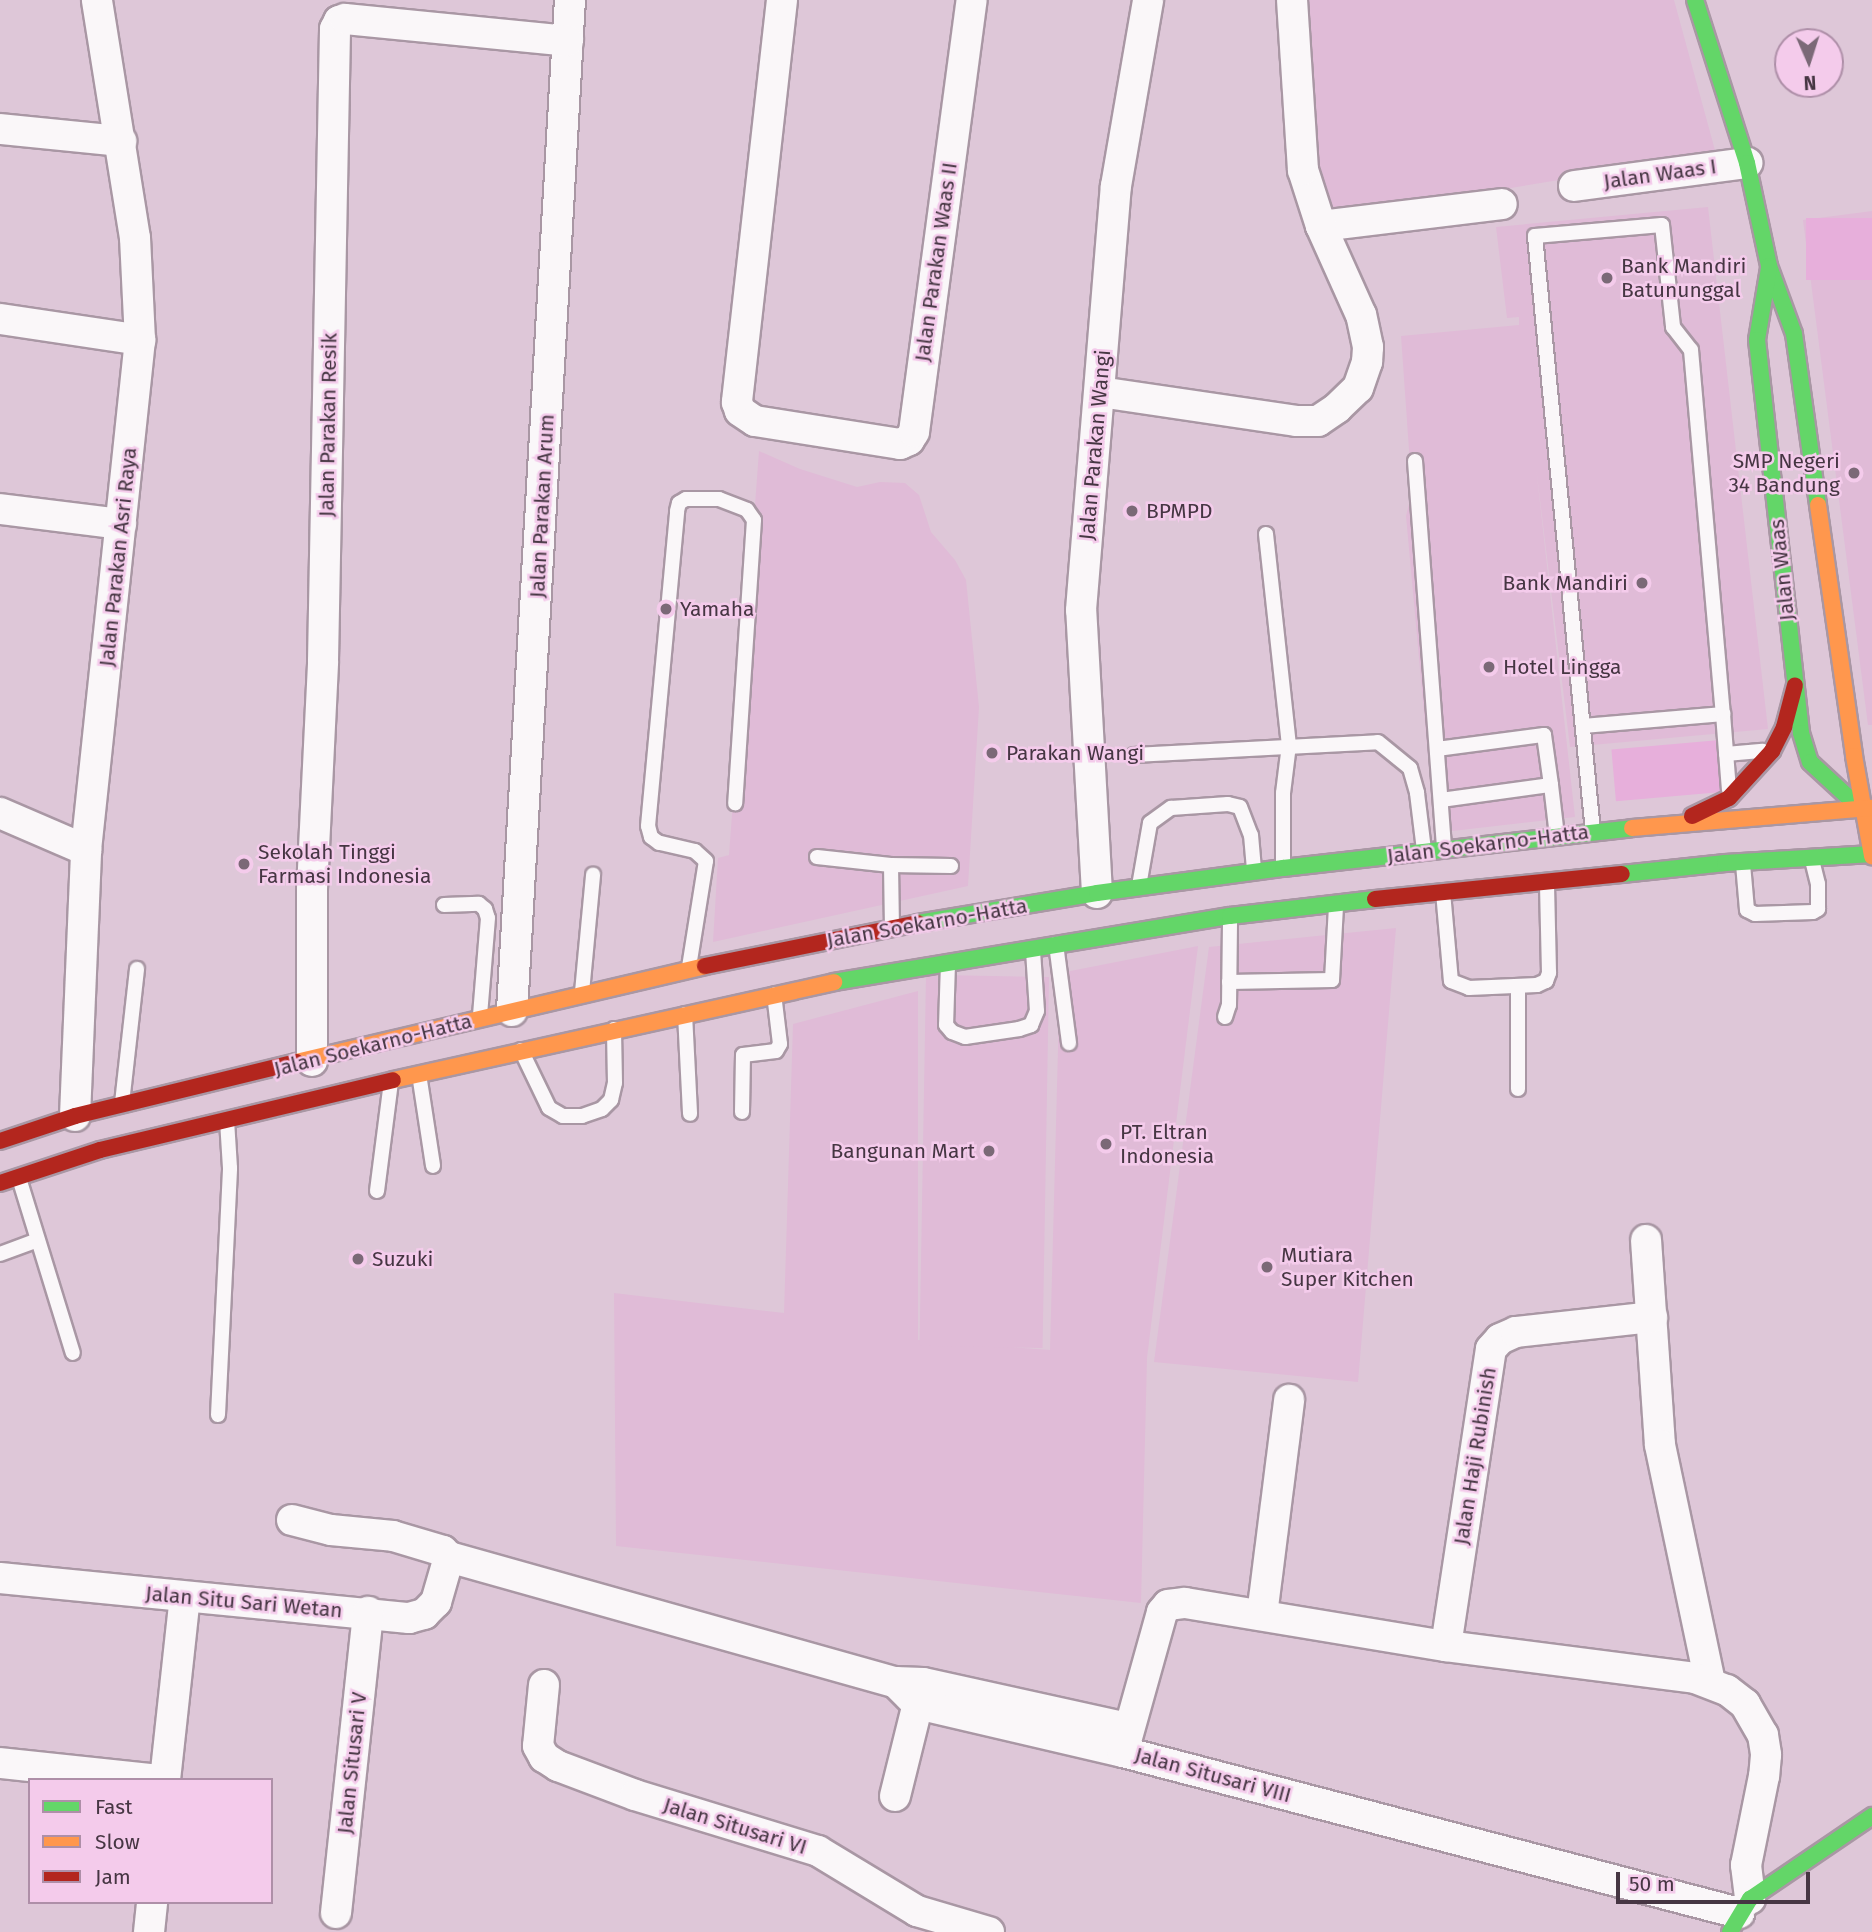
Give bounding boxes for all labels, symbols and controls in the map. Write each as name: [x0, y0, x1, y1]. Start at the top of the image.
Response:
north arrow: [1774, 28, 1844, 98]
text: N: [1803, 71, 1817, 94]
street label: Jalan Waas I: [1602, 154, 1718, 194]
street label: Jalan Parakan Waas II: [910, 161, 962, 363]
place label: Bank Mandiri Batununggal: [1621, 253, 1746, 303]
marker: Bank Mandiri Batununggal: [1599, 270, 1615, 286]
street label: Jalan Parakan Resik: [314, 333, 342, 517]
street label: Jalan Parakan Wangi: [1074, 349, 1116, 541]
street label: Jalan Parakan Arum: [525, 413, 559, 599]
street label: Jalan Parakan Asri Raya: [94, 446, 142, 668]
place label: SMP Negeri 34 Bandung: [1728, 448, 1840, 498]
marker: SMP Negeri 34 Bandung: [1846, 465, 1862, 481]
place label: BPMPD: [1146, 498, 1212, 524]
marker: BPMPD: [1124, 503, 1140, 519]
street label: Jalan Waas: [1764, 518, 1800, 622]
place label: Bank Mandiri: [1503, 570, 1628, 596]
marker: Bank Mandiri: [1634, 575, 1650, 591]
place label: Yamaha: [680, 596, 754, 622]
marker: Yamaha: [658, 601, 674, 617]
place label: Hotel Lingga: [1503, 654, 1622, 680]
marker: Hotel Lingga: [1481, 659, 1497, 675]
place label: Parakan Wangi: [1006, 740, 1144, 766]
marker: Parakan Wangi: [984, 745, 1000, 761]
street label: Jalan Soekarno-Hatta: [1386, 819, 1590, 869]
place label: Sekolah Tinggi Farmasi Indonesia: [258, 839, 431, 889]
marker: Sekolah Tinggi Farmasi Indonesia: [236, 856, 252, 872]
street label: Jalan Soekarno-Hatta: [825, 893, 1029, 953]
street label: Jalan Soekarno-Hatta: [271, 1008, 475, 1082]
place label: PT. Eltran Indonesia: [1120, 1119, 1214, 1169]
marker: PT. Eltran Indonesia: [1098, 1136, 1114, 1152]
place label: Bangunan Mart: [831, 1138, 975, 1164]
marker: Bangunan Mart: [981, 1143, 997, 1159]
place label: Mutiara Super Kitchen: [1281, 1242, 1414, 1292]
place label: Suzuki: [372, 1246, 434, 1272]
marker: Suzuki: [350, 1251, 366, 1267]
marker: Mutiara Super Kitchen: [1259, 1259, 1275, 1275]
street label: Jalan Haji Rubinish: [1449, 1365, 1501, 1547]
street label: Jalan Situ Sari Wetan: [144, 1581, 344, 1623]
street label: Jalan Situsari V: [332, 1691, 372, 1835]
street label: Jalan Situsari VIII: [1132, 1742, 1294, 1808]
legend: [28, 1778, 273, 1904]
street label: Jalan Situsari VI: [660, 1792, 810, 1860]
text: Fast: [95, 1794, 133, 1820]
text: Slow: [95, 1829, 140, 1855]
scale bar: [1620, 1858, 1814, 1902]
text: Jam: [95, 1864, 131, 1890]
text: 50 m: [1629, 1871, 1675, 1897]

